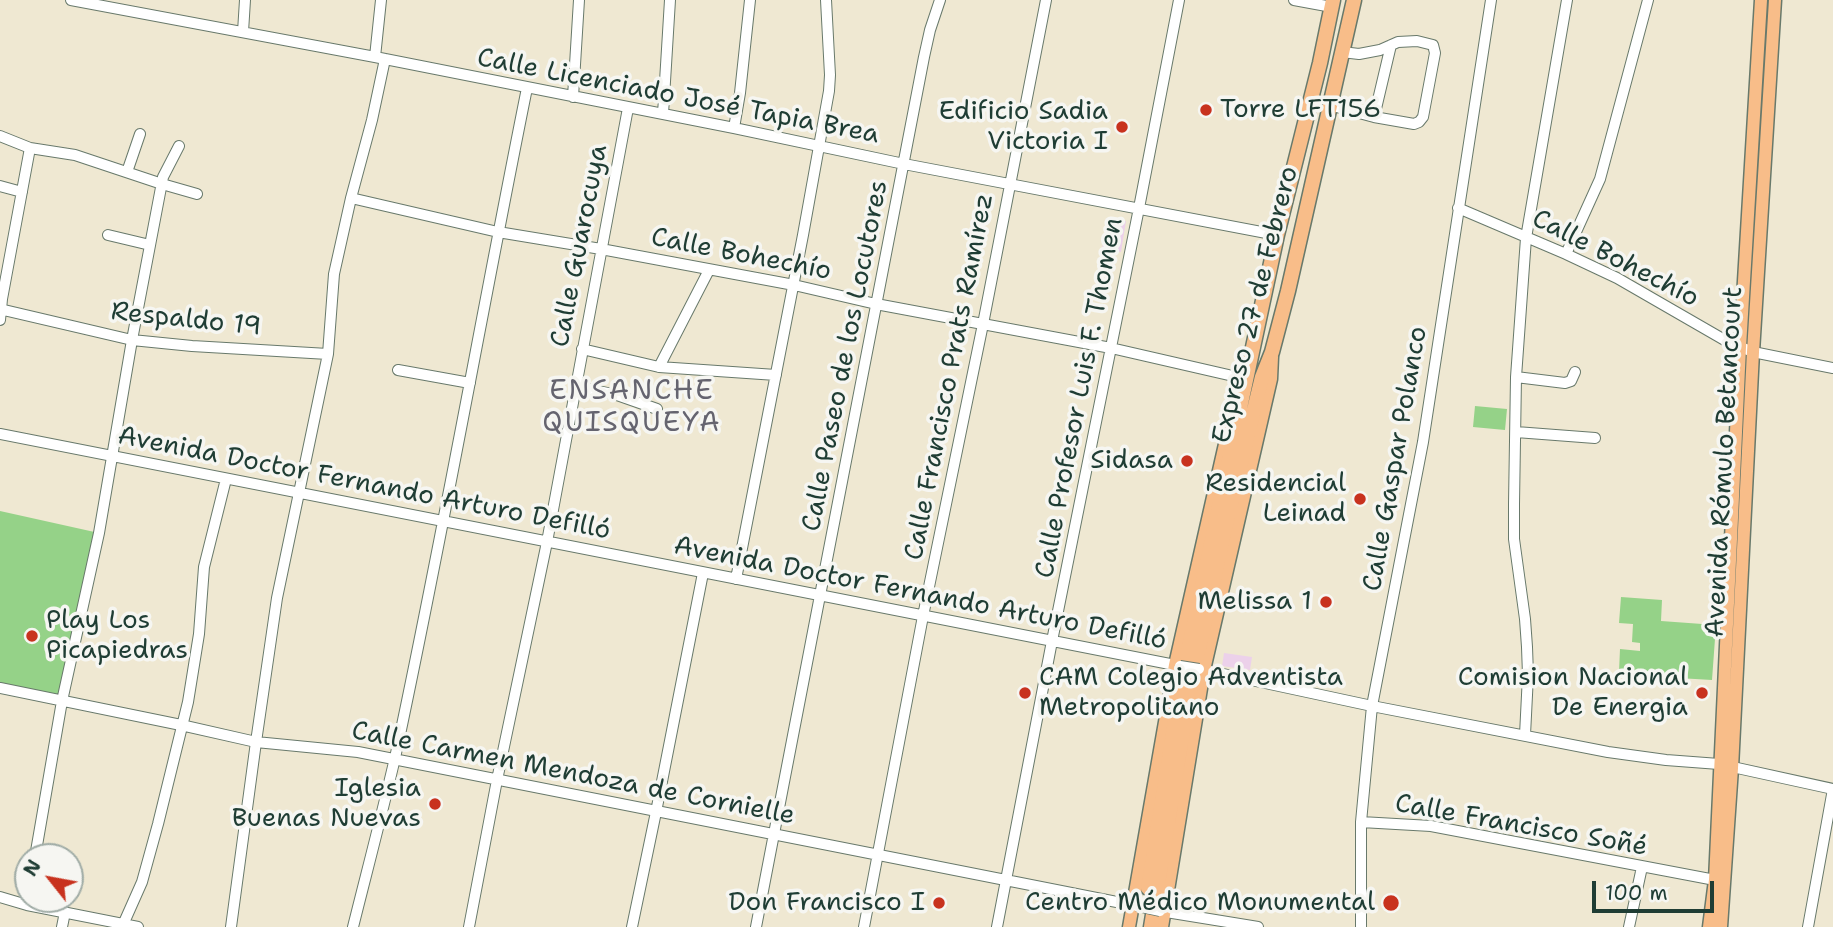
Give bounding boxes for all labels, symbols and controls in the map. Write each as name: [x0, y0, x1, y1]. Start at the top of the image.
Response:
street label: Calle Licenciado José Tapia Brea: [474, 43, 882, 151]
place label: Torre LFT156: [1220, 94, 1381, 126]
place label: Edificio Sadia Victoria I: [939, 96, 1108, 158]
marker: Torre LFT156: [1198, 102, 1214, 118]
marker: Edificio Sadia Victoria I: [1114, 119, 1130, 135]
street label: Calle Guarocuya: [545, 142, 615, 350]
street label: Expreso 27 de Febrero: [1206, 163, 1306, 447]
street label: Calle Paseo de los Locutores: [797, 178, 895, 534]
street label: Calle Francisco Prats Ramírez: [899, 191, 1001, 563]
street label: Calle Bohechío: [1526, 204, 1704, 314]
street label: Calle Profesor Luis F. Thomen: [1030, 215, 1130, 581]
street label: Calle Bohechío: [648, 222, 834, 288]
street label: Avenida Rómulo Betancourt: [1700, 286, 1750, 638]
street label: Respaldo 19: [109, 297, 263, 343]
street label: Calle Gaspar Polanco: [1357, 324, 1435, 594]
district label: ENSANCHE QUISQUEYA: [543, 375, 721, 441]
street label: Avenida Doctor Fernando Arturo Defilló: [115, 421, 613, 547]
place label: Sidasa: [1090, 445, 1173, 477]
marker: Sidasa: [1179, 453, 1195, 469]
place label: Residencial Leinad: [1205, 468, 1346, 530]
marker: Residencial Leinad: [1352, 491, 1368, 507]
street label: Avenida Doctor Fernando Arturo Defilló: [671, 531, 1169, 657]
place label: Melissa 1: [1198, 586, 1312, 618]
marker: Melissa 1: [1318, 594, 1334, 610]
place label: Play Los Picapiedras: [46, 605, 188, 666]
marker: Play Los Picapiedras: [24, 628, 40, 644]
place label: CAM Colegio Adventista Metropolitano: [1039, 662, 1343, 724]
place label: Comision Nacional De Energia: [1458, 662, 1688, 724]
marker: CAM Colegio Adventista Metropolitano: [1017, 685, 1033, 701]
marker: Comision Nacional De Energia: [1694, 685, 1710, 701]
street label: Calle Carmen Mendoza de Cornielle: [349, 716, 797, 832]
place label: Iglesia Buenas Nuevas: [232, 773, 421, 834]
street label: Calle Francisco Soñé: [1392, 788, 1650, 864]
marker: Iglesia Buenas Nuevas: [427, 796, 443, 812]
north arrow: [14, 843, 84, 913]
text: N: [18, 855, 47, 881]
scale bar: [1595, 867, 1717, 911]
text: 100 m: [1605, 879, 1668, 907]
place label: Don Francisco I: [729, 887, 925, 919]
place label: Centro Médico Monumental: [1025, 887, 1375, 919]
marker: Centro Médico Monumental: [1381, 893, 1401, 913]
marker: Don Francisco I: [931, 895, 947, 911]

